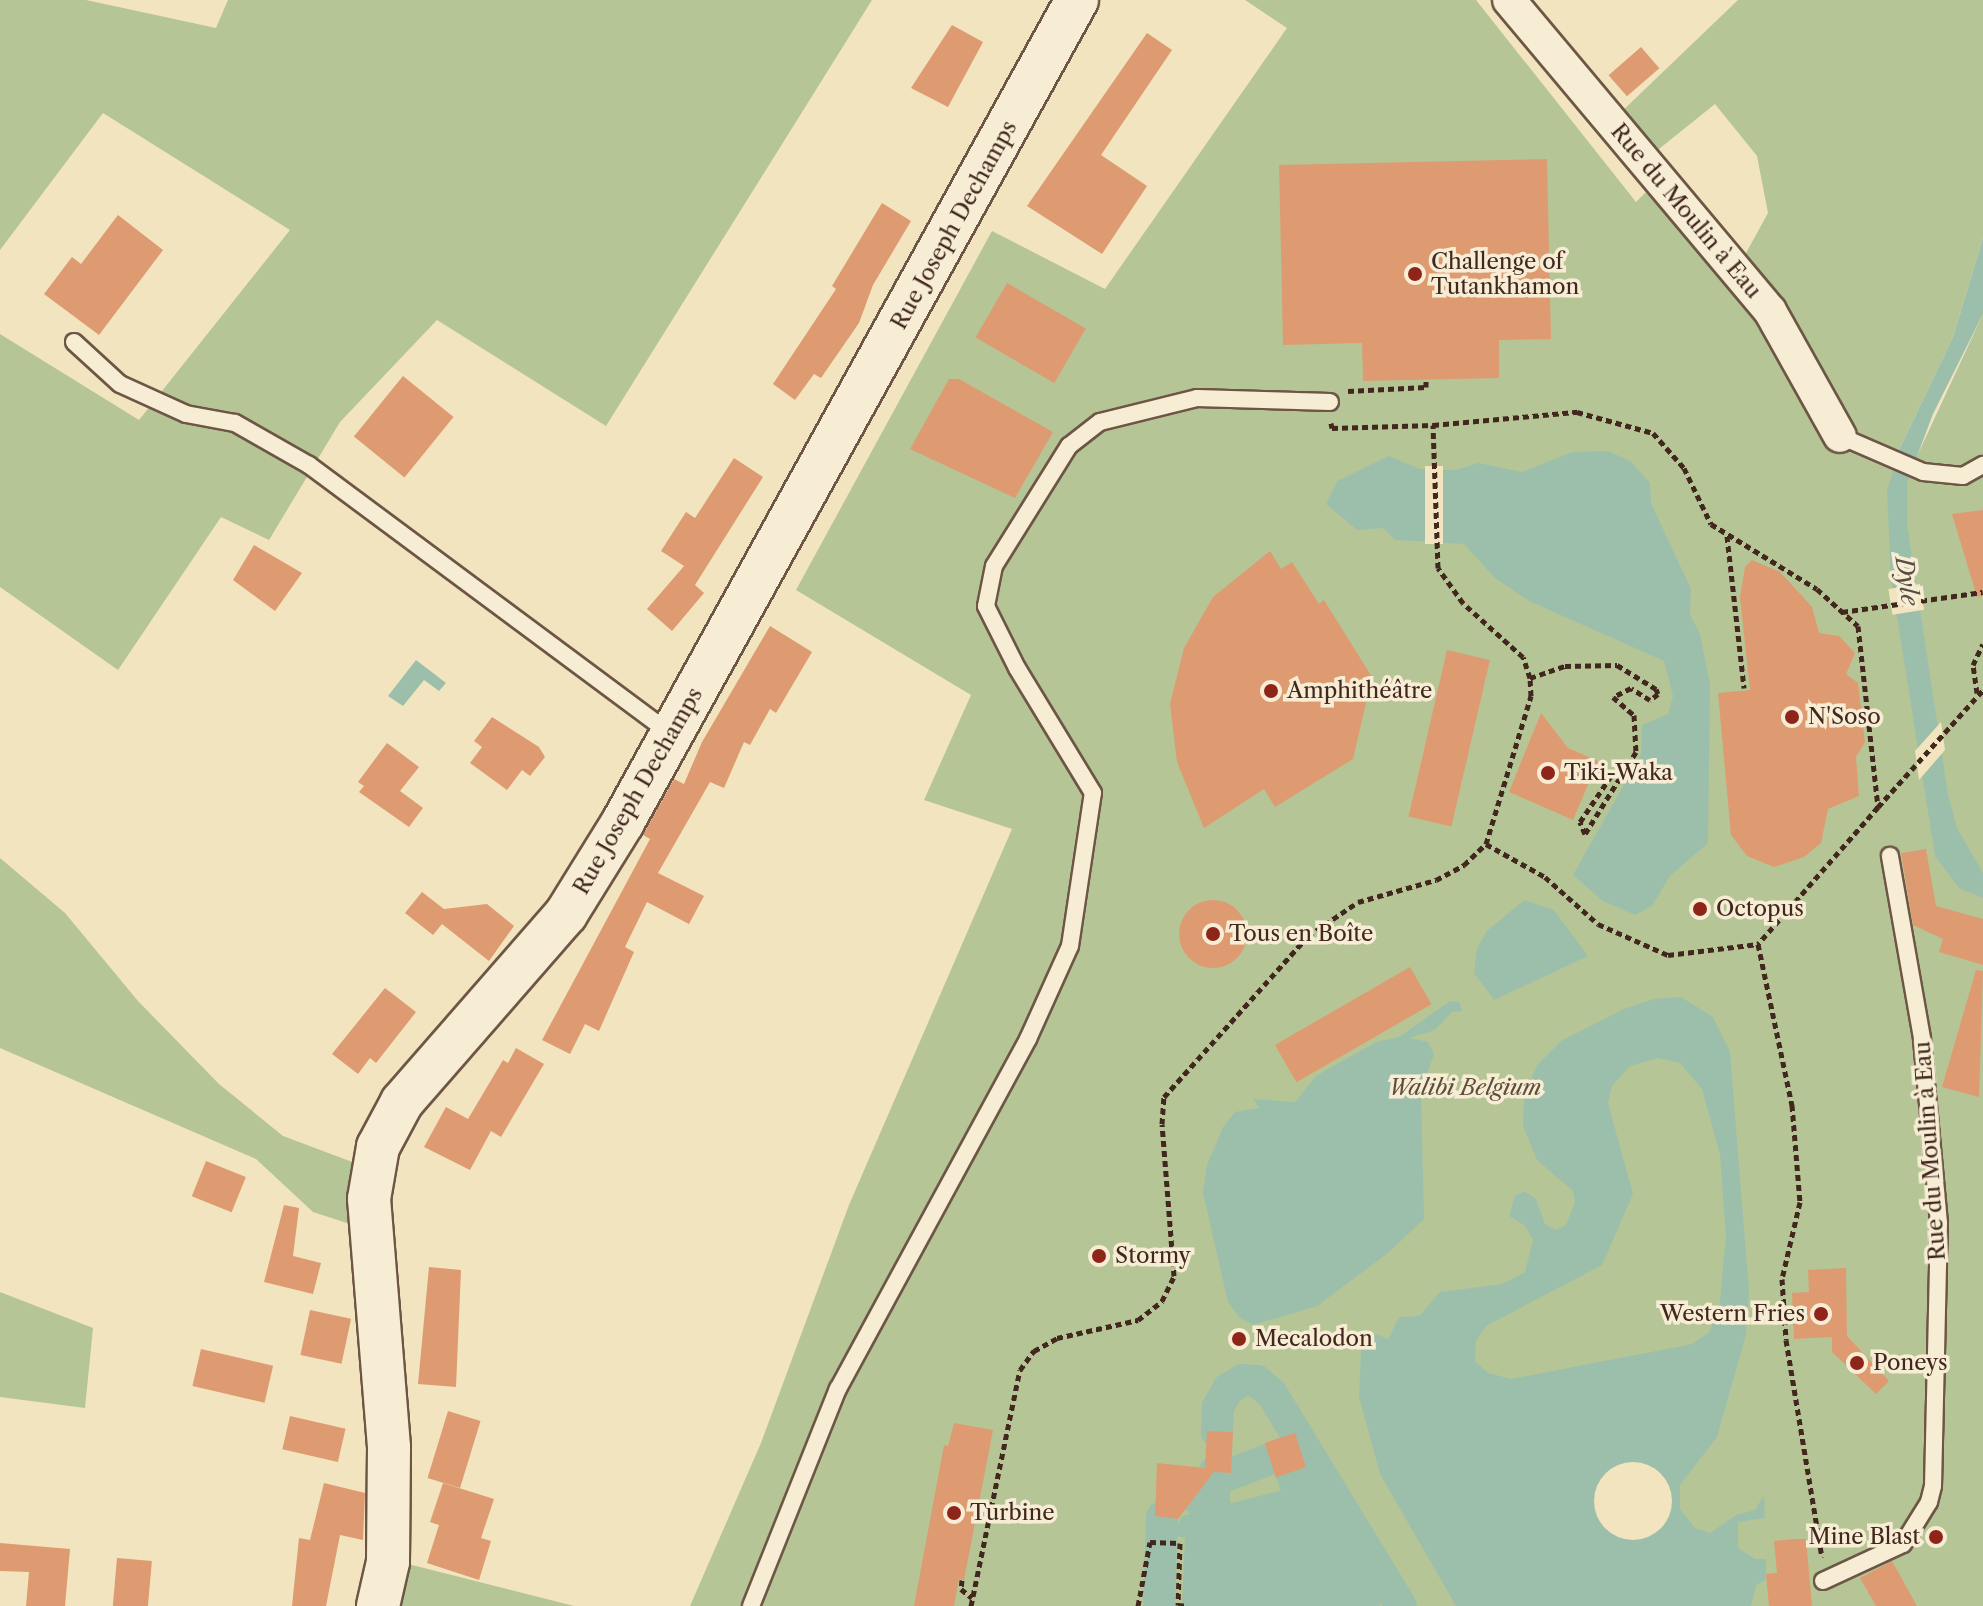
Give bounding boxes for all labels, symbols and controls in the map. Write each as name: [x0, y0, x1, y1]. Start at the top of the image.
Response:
street label: Rue Joseph Dechamps: [886, 116, 1022, 334]
street label: Rue du Moulin à Eau: [1605, 118, 1767, 304]
place label: Challenge of Tutankhamon: [1431, 248, 1579, 300]
marker: Challenge of Tutankhamon: [1406, 265, 1424, 283]
water label: Dyle: [1889, 555, 1925, 607]
place label: Amphithéâtre: [1287, 678, 1432, 704]
marker: Amphithéâtre: [1262, 682, 1280, 700]
street label: Rue Joseph Dechamps: [568, 683, 708, 899]
place label: N'Soso: [1808, 704, 1881, 730]
marker: N'Soso: [1783, 708, 1801, 726]
place label: Tiki-Waka: [1564, 760, 1673, 786]
marker: Tiki-Waka: [1539, 764, 1557, 782]
place label: Octopus: [1716, 896, 1804, 922]
marker: Octopus: [1691, 900, 1709, 918]
place label: Tous en Boîte: [1229, 921, 1373, 947]
marker: Tous en Boîte: [1204, 925, 1222, 943]
street label: Rue du Moulin à Eau: [1909, 1040, 1951, 1262]
park label: Walibi Belgium: [1388, 1075, 1542, 1101]
place label: Stormy: [1115, 1243, 1191, 1269]
marker: Stormy: [1090, 1247, 1108, 1265]
place label: Western Fries: [1660, 1301, 1805, 1327]
marker: Western Fries: [1812, 1305, 1830, 1323]
place label: Mecalodon: [1255, 1326, 1373, 1352]
marker: Mecalodon: [1230, 1330, 1248, 1348]
place label: Poneys: [1873, 1350, 1948, 1376]
marker: Poneys: [1848, 1354, 1866, 1372]
place label: Turbine: [970, 1500, 1055, 1526]
marker: Turbine: [945, 1504, 963, 1522]
place label: Mine Blast: [1809, 1524, 1920, 1550]
marker: Mine Blast: [1927, 1528, 1945, 1546]

